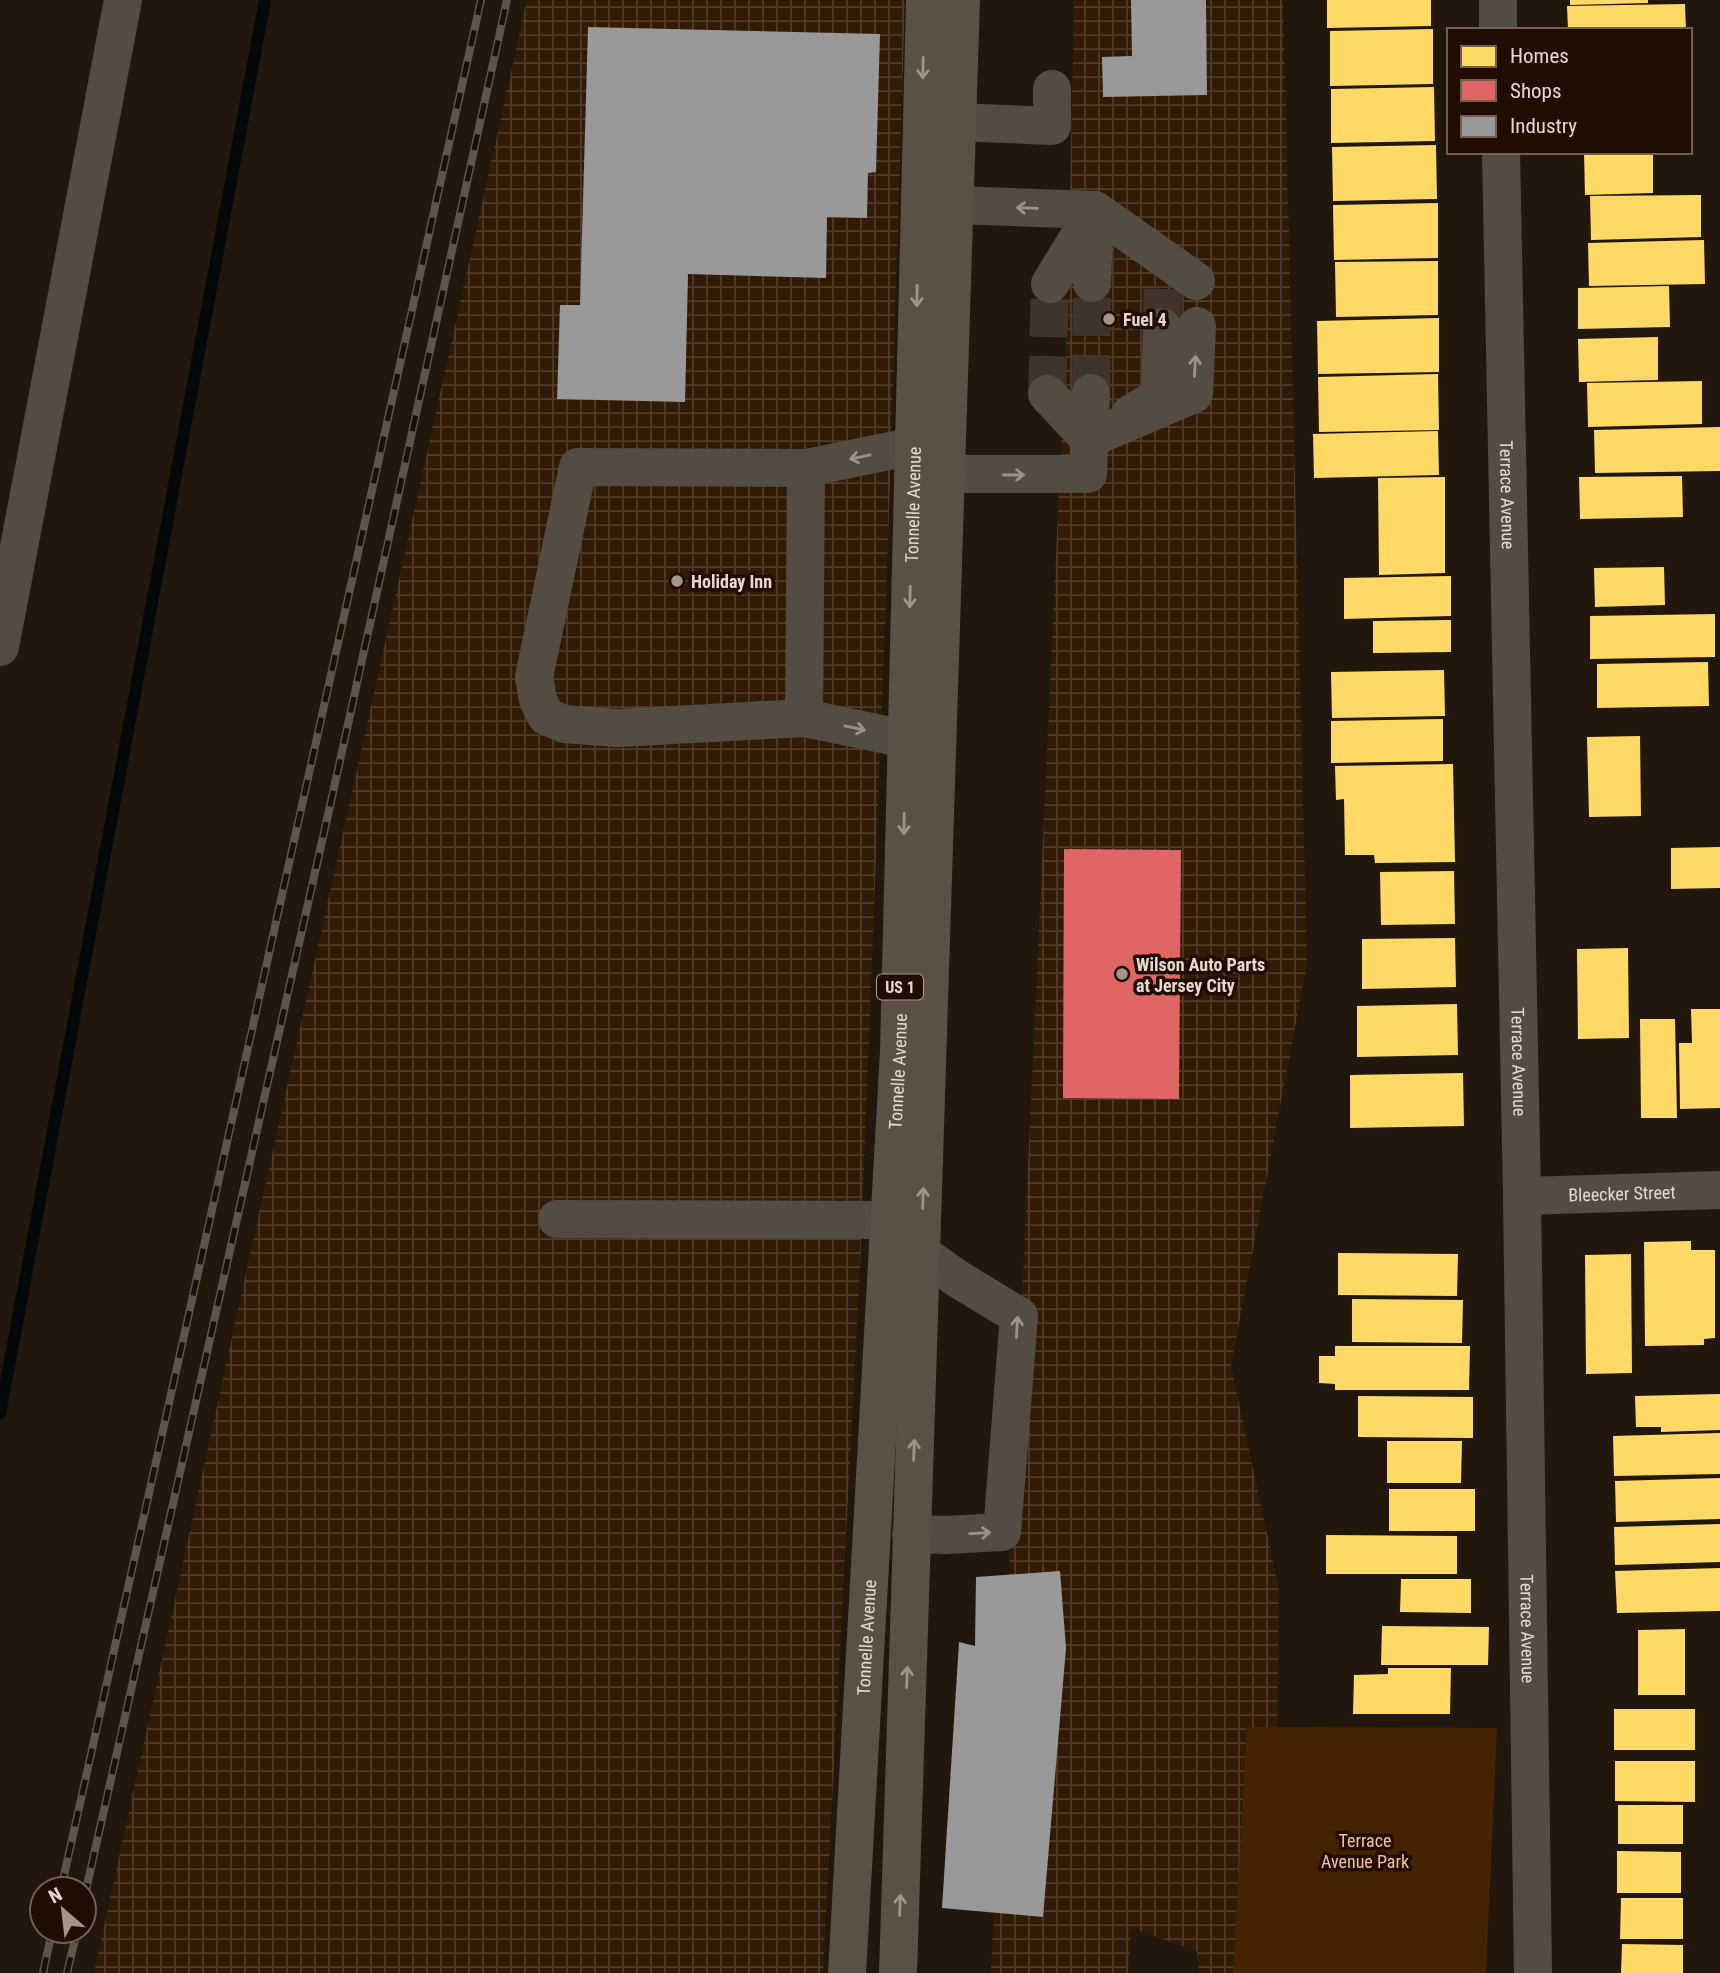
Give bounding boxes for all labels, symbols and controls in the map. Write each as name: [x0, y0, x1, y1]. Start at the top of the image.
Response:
legend: [1447, 28, 1692, 154]
text: Homes: [1510, 44, 1569, 68]
one-way arrow: [916, 56, 930, 79]
text: Shops: [1510, 79, 1562, 103]
text: Industry: [1510, 114, 1577, 138]
one-way arrow: [1016, 201, 1039, 214]
one-way arrow: [911, 284, 924, 307]
place label: Fuel 4: [1123, 309, 1167, 330]
marker: Fuel 4: [1101, 311, 1117, 327]
one-way arrow: [1189, 355, 1202, 378]
street label: Terrace Avenue: [1496, 440, 1519, 550]
street label: Tonnelle Avenue: [901, 446, 924, 563]
one-way arrow: [849, 450, 872, 464]
one-way arrow: [1002, 468, 1025, 481]
place label: Holiday Inn: [691, 571, 772, 592]
marker: Holiday Inn: [669, 573, 685, 589]
one-way arrow: [903, 585, 917, 608]
one-way arrow: [843, 722, 866, 736]
one-way arrow: [898, 812, 911, 835]
place label: Wilson Auto Parts at Jersey City: [1136, 954, 1265, 996]
marker: Wilson Auto Parts at Jersey City: [1114, 966, 1130, 982]
road number: US 1: [877, 974, 923, 1000]
street label: Terrace Avenue: [1508, 1007, 1531, 1116]
street label: Tonnelle Avenue: [884, 1013, 910, 1130]
street label: Bleecker Street: [1568, 1181, 1676, 1205]
one-way arrow: [916, 1187, 929, 1210]
one-way arrow: [1011, 1316, 1024, 1339]
one-way arrow: [908, 1439, 921, 1462]
one-way arrow: [968, 1526, 990, 1539]
street label: Terrace Avenue: [1517, 1574, 1539, 1683]
street label: Tonnelle Avenue: [852, 1579, 880, 1696]
one-way arrow: [900, 1666, 914, 1689]
park label: Terrace Avenue Park: [1321, 1830, 1409, 1872]
north arrow: [28, 1875, 98, 1945]
text: N: [45, 1883, 66, 1908]
one-way arrow: [893, 1894, 906, 1917]

